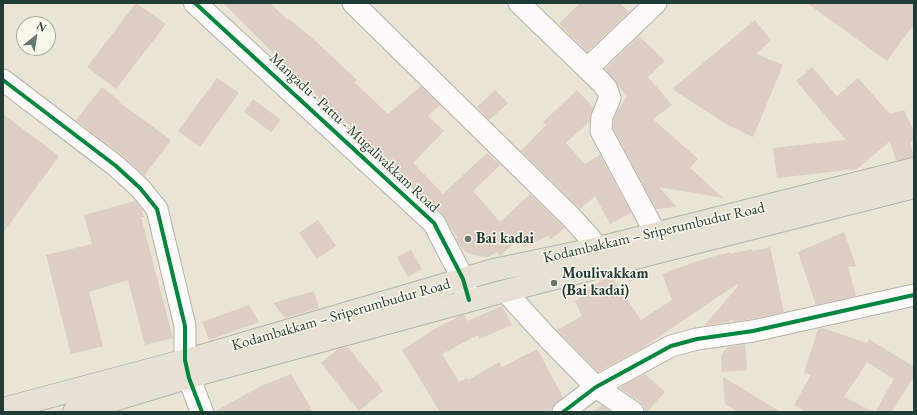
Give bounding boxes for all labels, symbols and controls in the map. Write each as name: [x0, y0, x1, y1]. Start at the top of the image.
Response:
north arrow: [16, 16, 56, 56]
text: N: [34, 18, 49, 35]
street label: Mangadu - Pattu - Mugalivakkam Road: [265, 49, 443, 217]
street label: Kodambakkam – Sriperumbudur Road: [542, 199, 766, 267]
place label: Bai kadai: [476, 230, 534, 248]
marker: Bai kadai: [463, 234, 473, 244]
place label: Moulivakkam (Bai kadai): [562, 265, 648, 300]
street label: Kodambakkam – Sriperumbudur Road: [230, 275, 452, 355]
marker: Moulivakkam (Bai kadai): [549, 278, 559, 288]

